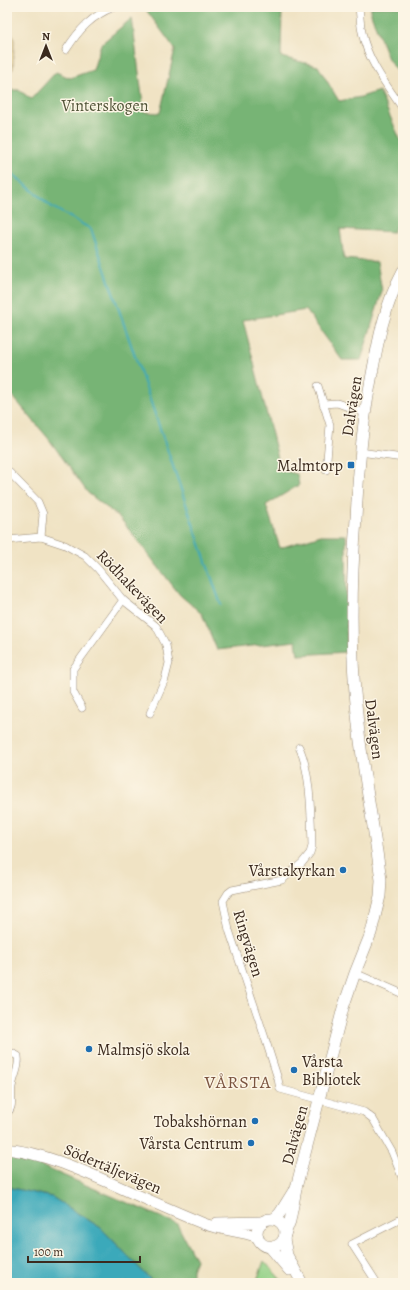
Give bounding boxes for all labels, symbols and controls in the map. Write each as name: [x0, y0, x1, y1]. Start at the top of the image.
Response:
north arrow: [26, 26, 66, 66]
text: N: [42, 29, 50, 44]
park label: Vinterskogen: [61, 95, 149, 117]
street label: Dalvägen: [336, 374, 368, 438]
place label: Malmtorp: [277, 455, 343, 477]
marker: Malmtorp: [346, 460, 356, 470]
street label: Rödhakevägen: [91, 545, 173, 629]
street label: Dalvägen: [359, 698, 389, 761]
place label: Vårstakyrkan: [248, 860, 335, 882]
marker: Vårstakyrkan: [338, 865, 348, 875]
street label: Ringvägen: [227, 907, 269, 980]
place label: Malmsjö skola: [97, 1039, 191, 1061]
marker: Malmsjö skola: [84, 1044, 94, 1054]
place label: Vårsta Bibliotek: [301, 1051, 361, 1091]
marker: Vårsta Bibliotek: [289, 1065, 299, 1075]
district label: VÅRSTA: [203, 1070, 272, 1094]
street label: Dalvägen: [276, 1103, 314, 1168]
place label: Tobakshörnan: [154, 1111, 247, 1133]
marker: Tobakshörnan: [250, 1116, 260, 1126]
place label: Vårsta Centrum: [139, 1133, 243, 1155]
street label: Södertäljevägen: [60, 1138, 165, 1199]
marker: Vårsta Centrum: [246, 1138, 256, 1148]
scale bar: [28, 1238, 140, 1264]
text: 100 m: [34, 1244, 63, 1260]

